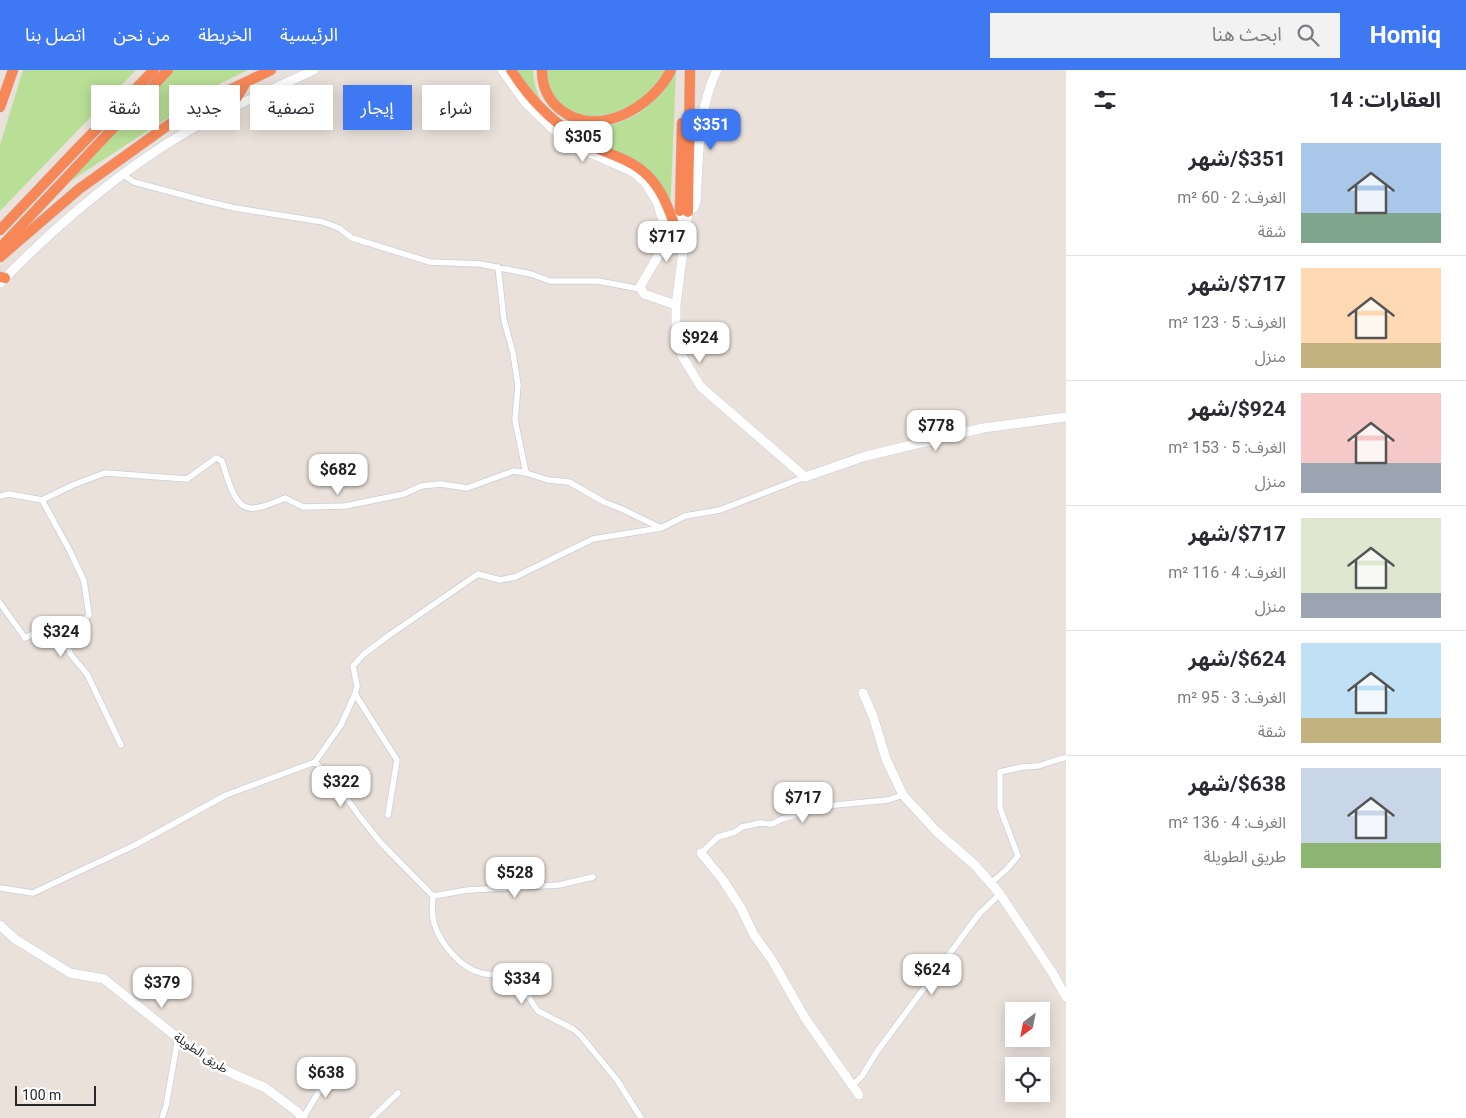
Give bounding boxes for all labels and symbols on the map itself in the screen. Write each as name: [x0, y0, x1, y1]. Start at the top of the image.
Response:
pin: $351: [681, 108, 741, 151]
pin: $305: [553, 121, 613, 163]
pin: $717: [637, 220, 697, 263]
pin: $924: [670, 322, 730, 364]
pin: $778: [906, 410, 966, 452]
pin: $682: [308, 454, 368, 496]
pin: $324: [31, 616, 91, 658]
pin: $322: [311, 766, 371, 808]
pin: $717: [773, 782, 833, 824]
pin: $528: [485, 856, 545, 899]
pin: $624: [902, 954, 962, 996]
pin: $334: [492, 962, 552, 1005]
pin: $379: [132, 966, 192, 1009]
north arrow: [1005, 1002, 1050, 1048]
street label: طريق الطويلة: [171, 1030, 231, 1077]
pin: $638: [296, 1056, 356, 1099]
scale bar: [15, 1083, 96, 1106]

